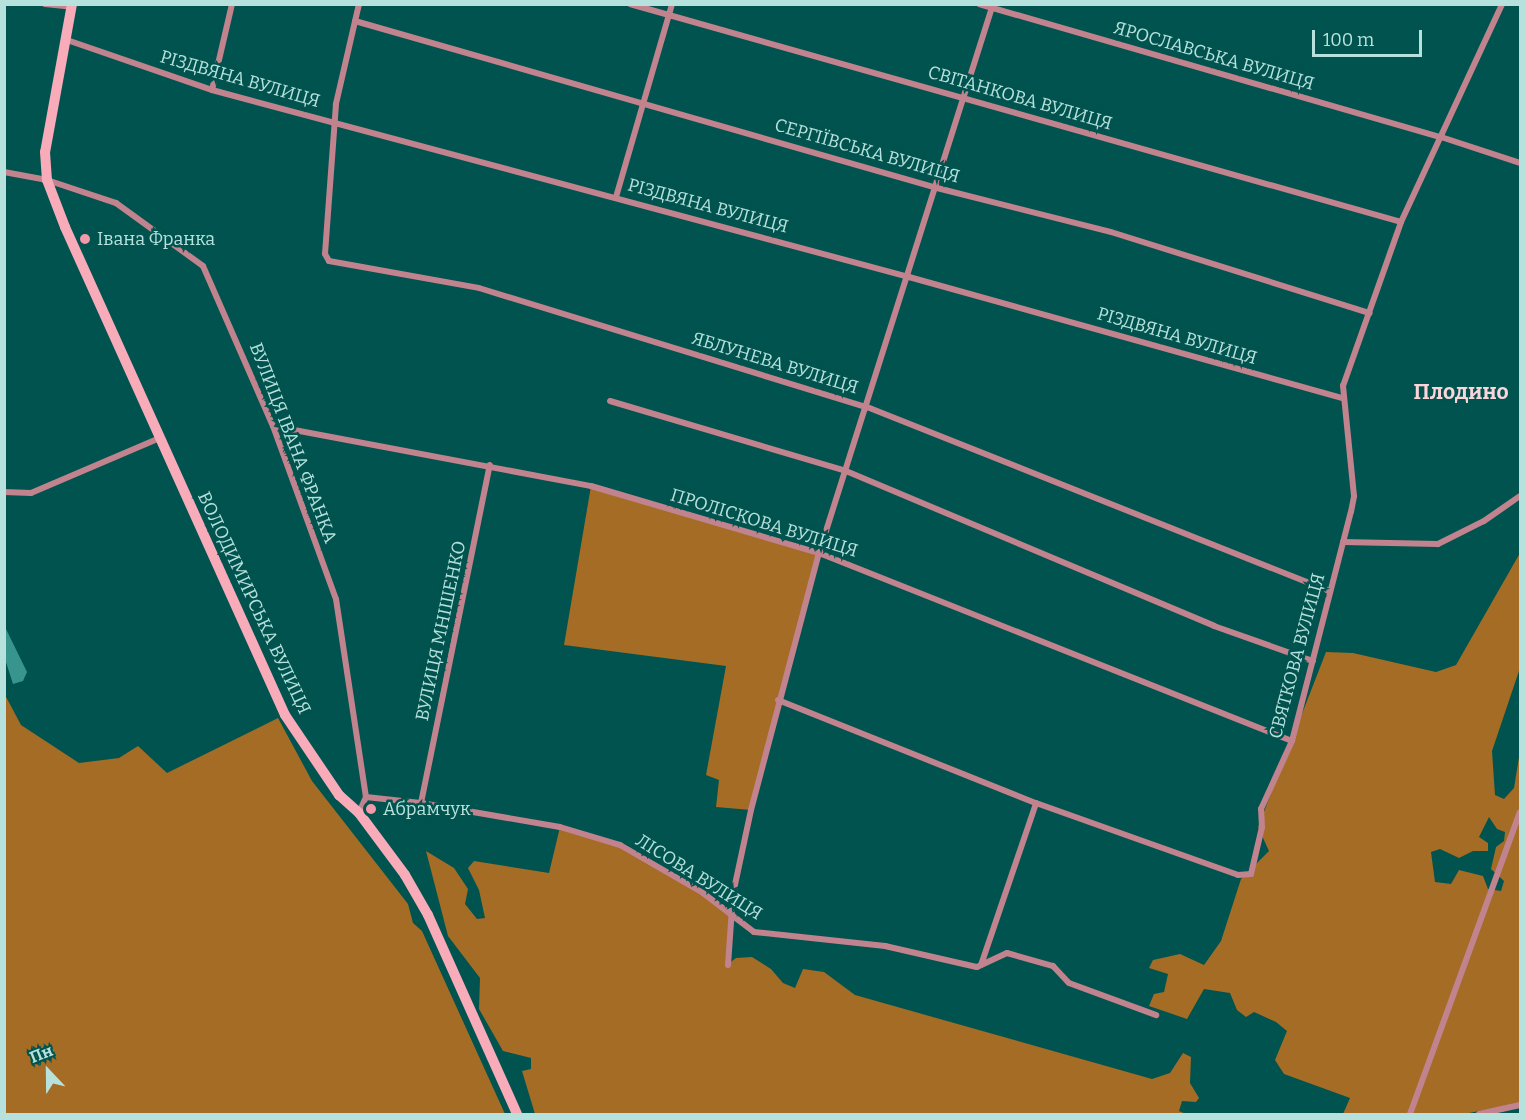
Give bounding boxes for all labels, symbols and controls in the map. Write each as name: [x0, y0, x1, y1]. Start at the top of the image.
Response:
street label: ЯРОСЛАВСЬКА ВУЛИЦЯ: [1111, 17, 1317, 95]
scale bar: [1315, 18, 1424, 56]
text: 100 m: [1323, 29, 1374, 51]
street label: РІЗДВЯНА ВУЛИЦЯ: [158, 46, 322, 112]
street label: СВІТАНКОВА ВУЛИЦЯ: [925, 61, 1115, 135]
street label: СЕРГІЇВСЬКА ВУЛИЦЯ: [772, 114, 962, 188]
street label: РІЗДВЯНА ВУЛИЦЯ: [625, 174, 791, 238]
place label: Івана Франка: [97, 228, 215, 250]
marker: Івана Франка: [78, 232, 92, 246]
street label: РІЗДВЯНА ВУЛИЦЯ: [1095, 303, 1259, 369]
street label: ЯБЛУНЕВА ВУЛИЦЯ: [689, 327, 861, 399]
street label: ВУЛИЦЯ ІВАНА ФРАНКА: [245, 340, 341, 546]
district label: Плодино: [1413, 379, 1509, 405]
street label: ПРОЛІСКОВА ВУЛИЦЯ: [668, 484, 860, 562]
street label: ВОЛОДИМИРСЬКА ВУЛИЦЯ: [193, 488, 315, 718]
street label: ВУЛИЦЯ МНІШЕНКО: [411, 539, 471, 723]
street label: СВЯТКОВА ВУЛИЦЯ: [1265, 571, 1329, 741]
place label: Абрамчук: [383, 798, 471, 820]
marker: Абрамчук: [364, 802, 378, 816]
street label: ЛІСОВА ВУЛИЦЯ: [632, 829, 766, 925]
north arrow: [18, 1041, 78, 1101]
text: Пн: [27, 1041, 55, 1067]

